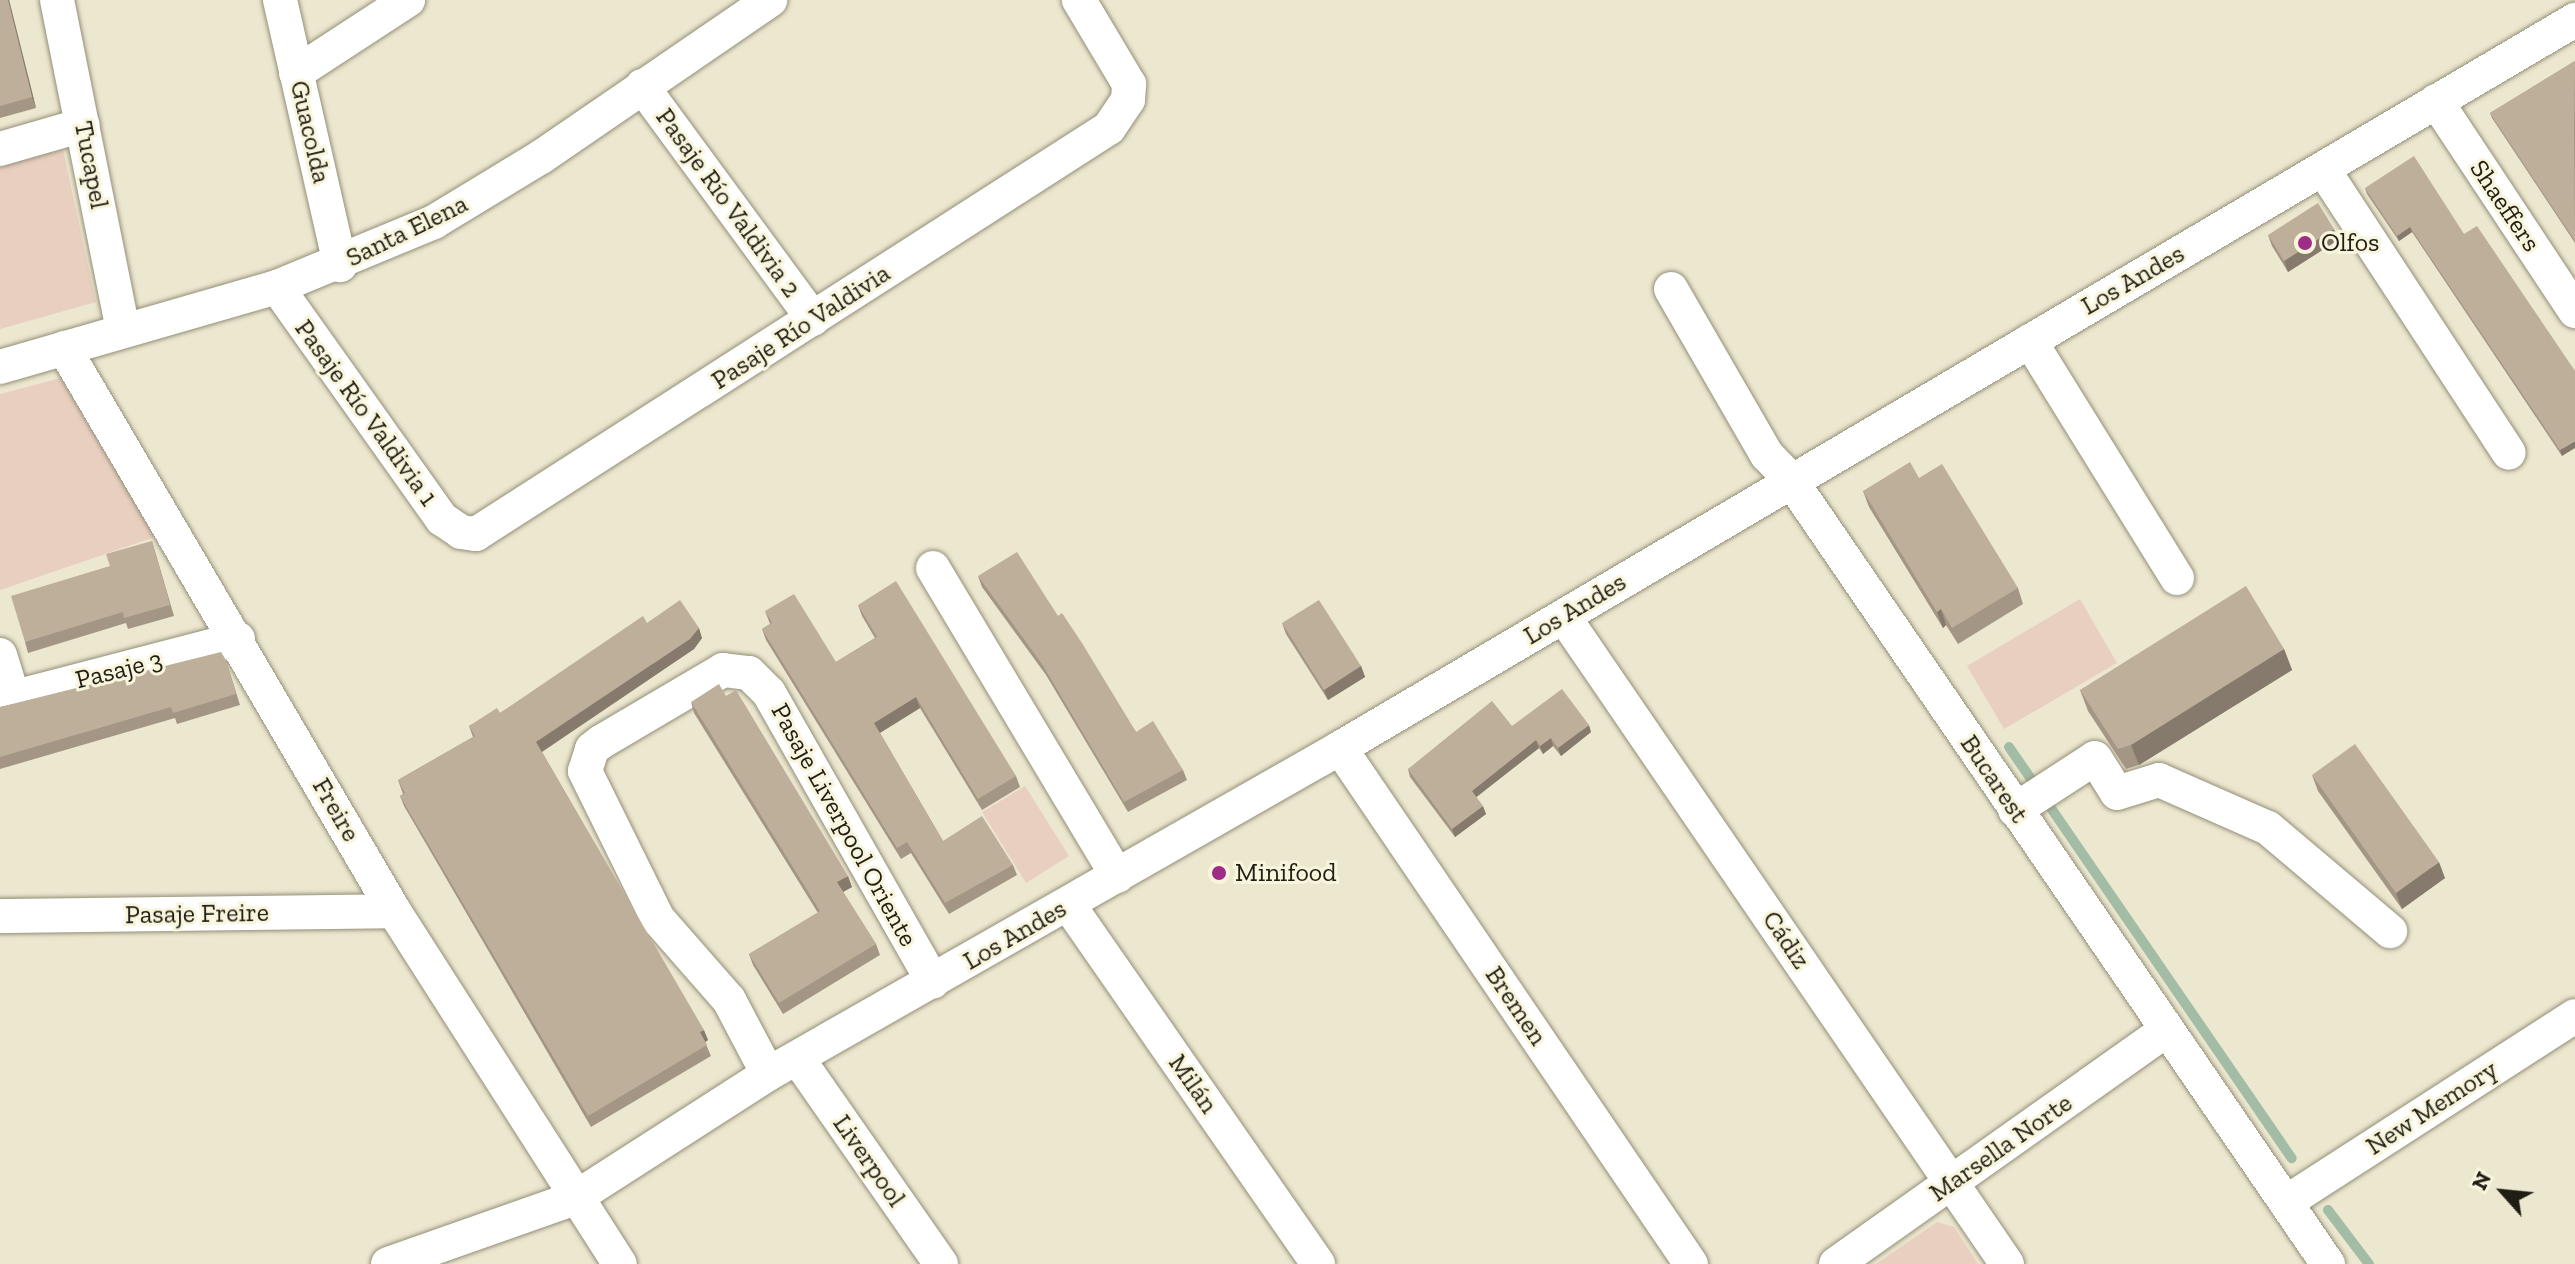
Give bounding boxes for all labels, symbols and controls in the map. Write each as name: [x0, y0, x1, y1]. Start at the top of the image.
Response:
street label: Guacolda: [283, 78, 337, 186]
street label: Pasaje Río Valdivia 2: [649, 102, 807, 304]
street label: Tucapel: [67, 118, 115, 212]
street label: Shaeffers: [2463, 154, 2547, 258]
street label: Santa Elena: [341, 188, 473, 274]
place label: Olfos: [2321, 227, 2379, 259]
marker: Olfos: [2296, 234, 2314, 252]
street label: Los Andes: [2076, 238, 2190, 322]
street label: Pasaje Río Valdivia: [706, 257, 896, 397]
street label: Pasaje Río Valdivia 1: [288, 313, 444, 513]
street label: Los Andes: [1518, 566, 1632, 652]
street label: Pasaje 3: [72, 644, 166, 696]
street label: Pasaje Liverpool Oriente: [764, 698, 924, 952]
street label: Bucarest: [1953, 729, 2035, 829]
street label: Freire: [305, 773, 367, 847]
place label: Minifood: [1235, 857, 1336, 889]
marker: Minifood: [1210, 864, 1228, 882]
street label: Los Andes: [958, 893, 1072, 977]
street label: Pasaje Freire: [125, 897, 269, 931]
street label: Cádiz: [1755, 905, 1817, 975]
street label: Bremen: [1478, 961, 1554, 1051]
street label: Milán: [1162, 1049, 1224, 1119]
street label: New Memory: [2360, 1054, 2504, 1162]
street label: Marsella Norte: [1924, 1087, 2078, 1209]
street label: Liverpool: [826, 1109, 912, 1213]
north arrow: [2463, 1152, 2543, 1232]
text: N: [2465, 1167, 2497, 1194]

